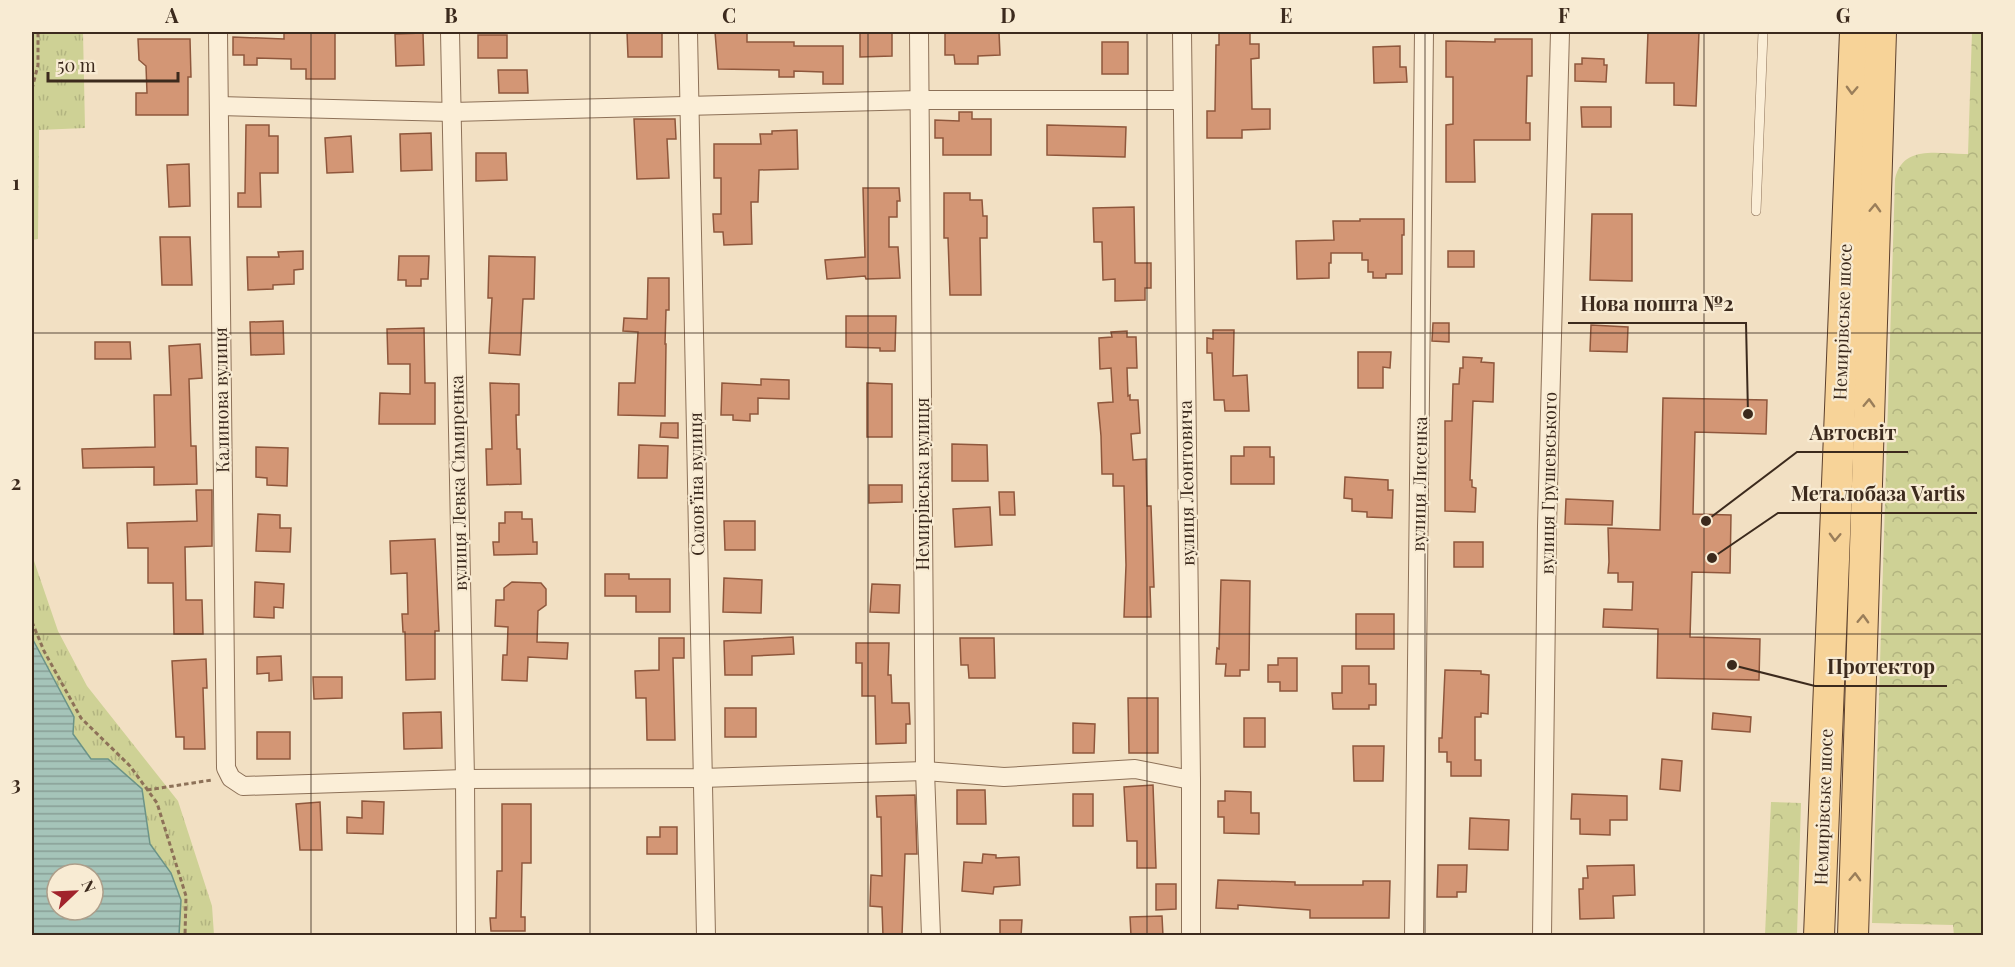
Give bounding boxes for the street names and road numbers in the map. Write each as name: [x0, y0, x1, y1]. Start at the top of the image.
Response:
street label: Немирівське шосе: [1827, 243, 1857, 401]
street label: Калинова вулиця: [208, 327, 234, 473]
street label: вулиця Левка Симиренка: [444, 375, 472, 591]
street label: вулиця Грушевського: [1534, 391, 1562, 574]
street label: Немирівська вулиця: [910, 397, 934, 570]
street label: вулиця Леонтовича: [1173, 400, 1199, 566]
street label: Соловʼїна вулиця: [683, 412, 709, 556]
street label: вулиця Лисенка: [1406, 416, 1432, 552]
street label: Немирівське шосе: [1808, 728, 1838, 886]

